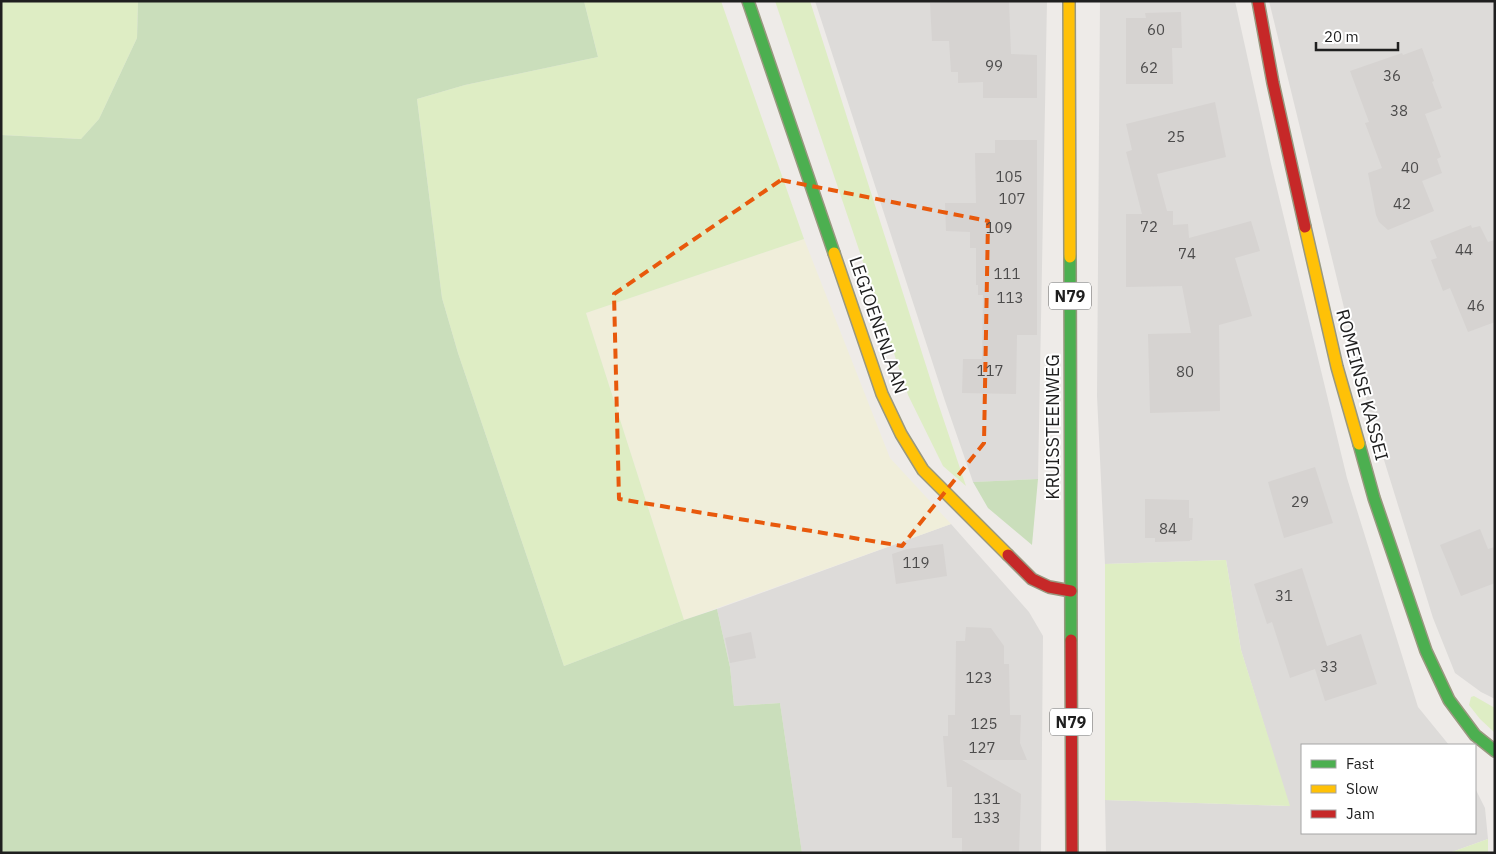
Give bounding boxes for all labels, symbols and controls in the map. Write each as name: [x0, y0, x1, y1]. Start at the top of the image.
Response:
house number: 60: [1147, 20, 1165, 39]
scale bar: [1316, 20, 1398, 52]
text: 20 m: [1324, 27, 1359, 46]
house number: 99: [985, 56, 1003, 75]
house number: 62: [1140, 58, 1158, 77]
house number: 36: [1383, 66, 1401, 85]
house number: 38: [1390, 101, 1408, 120]
house number: 25: [1167, 127, 1185, 146]
house number: 40: [1401, 158, 1419, 177]
house number: 105: [995, 167, 1023, 186]
house number: 107: [998, 189, 1026, 208]
house number: 42: [1393, 194, 1411, 213]
house number: 72: [1140, 217, 1158, 236]
house number: 109: [985, 218, 1013, 237]
house number: 44: [1455, 240, 1473, 259]
house number: 74: [1178, 244, 1196, 263]
street label: LEGIOENENLAAN: [844, 253, 913, 397]
house number: 111: [993, 264, 1021, 283]
road number: N79: [1049, 282, 1091, 310]
house number: 113: [996, 288, 1024, 307]
house number: 46: [1467, 296, 1485, 315]
street label: ROMEINSE KASSEI: [1331, 307, 1394, 463]
street label: KRUISSTEENWEG: [1041, 354, 1064, 500]
house number: 117: [976, 361, 1004, 380]
house number: 80: [1176, 362, 1194, 381]
house number: 29: [1291, 492, 1309, 511]
house number: 84: [1159, 519, 1177, 538]
house number: 119: [902, 553, 930, 572]
house number: 31: [1275, 586, 1293, 605]
house number: 33: [1320, 657, 1338, 676]
house number: 123: [965, 668, 993, 687]
road number: N79: [1050, 709, 1092, 736]
house number: 125: [970, 714, 998, 733]
house number: 127: [968, 738, 996, 757]
legend: [1301, 744, 1476, 834]
text: Fast: [1346, 754, 1374, 773]
text: Slow: [1346, 779, 1379, 798]
house number: 131: [973, 789, 1001, 808]
text: Jam: [1346, 804, 1375, 823]
house number: 133: [973, 808, 1001, 827]

